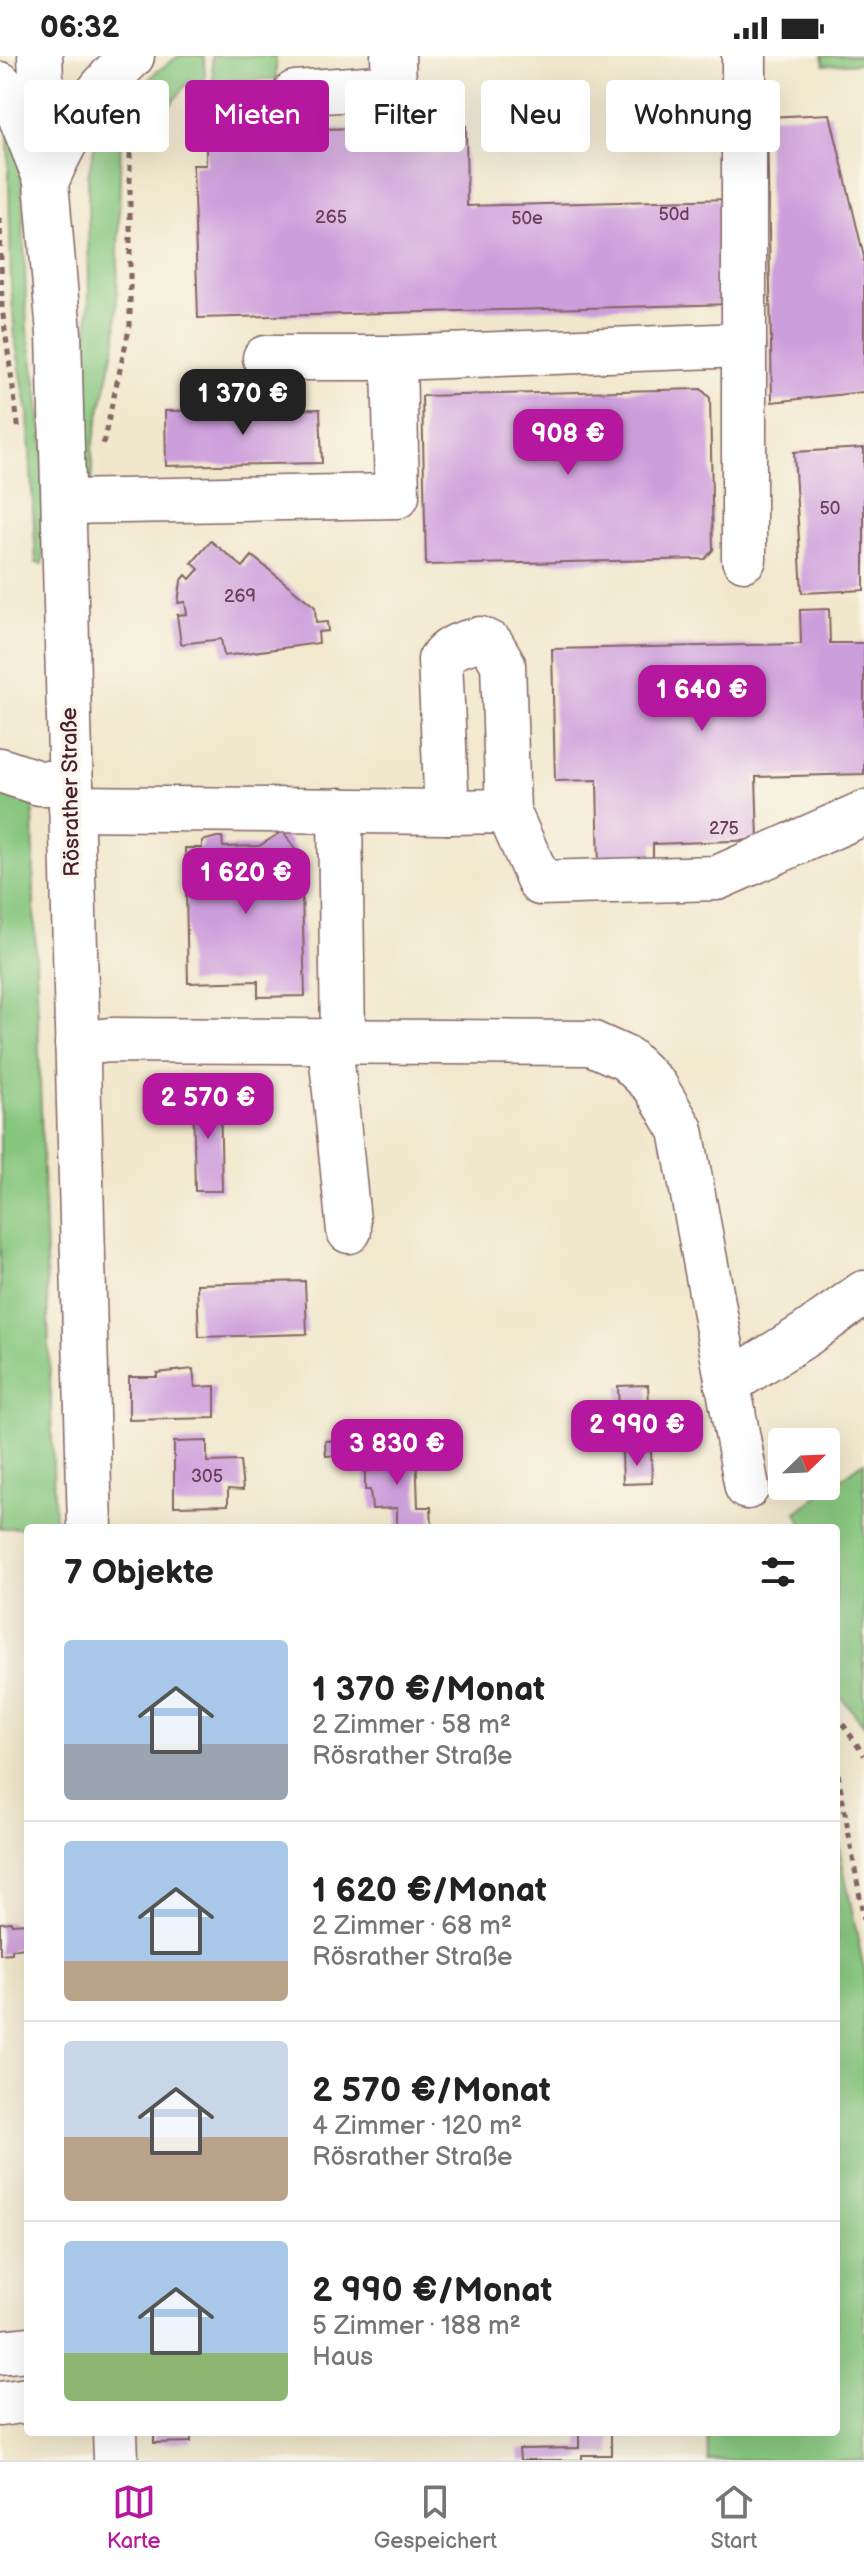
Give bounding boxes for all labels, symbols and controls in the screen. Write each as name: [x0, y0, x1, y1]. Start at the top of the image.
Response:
text: 06:32: [40, 10, 120, 46]
chip: Kaufen: [24, 80, 169, 152]
chip: Mieten: [185, 80, 329, 152]
chip: Filter: [345, 80, 465, 152]
chip: Neu: [481, 80, 590, 152]
chip: Wohnung: [606, 80, 780, 152]
house number: 50d: [658, 204, 690, 225]
house number: 265: [315, 207, 347, 228]
house number: 50e: [511, 208, 543, 229]
pin: 1 370 €: [169, 369, 317, 437]
text: 1 370 €: [198, 379, 288, 410]
pin: 908 €: [512, 409, 624, 477]
text: 908 €: [531, 419, 605, 450]
house number: 50: [820, 498, 840, 519]
house number: 269: [224, 586, 256, 607]
pin: 1 640 €: [628, 665, 776, 733]
text: 1 640 €: [656, 675, 748, 706]
street label: Rösrather Straße: [56, 707, 86, 877]
house number: 275: [709, 818, 739, 839]
pin: 1 620 €: [172, 848, 320, 916]
text: 1 620 €: [200, 858, 292, 889]
pin: 2 570 €: [134, 1073, 282, 1141]
text: 2 570 €: [161, 1083, 255, 1114]
pin: 2 990 €: [563, 1400, 711, 1468]
text: 2 990 €: [589, 1410, 685, 1441]
pin: 3 830 €: [323, 1419, 471, 1487]
north arrow: [768, 1428, 840, 1500]
map controls: [768, 1428, 840, 1500]
text: 3 830 €: [349, 1429, 445, 1460]
house number: 305: [191, 1466, 223, 1487]
icon: filters: [756, 1550, 800, 1594]
text: 7 Objekte: [64, 1552, 214, 1593]
text: 1 370 €/Monat: [312, 1669, 545, 1710]
icon: home: [128, 1672, 224, 1768]
text: 2 Zimmer · 58 m²: [312, 1710, 511, 1741]
text: Rösrather Straße: [312, 1741, 512, 1772]
text: 1 620 €/Monat: [312, 1870, 547, 1911]
icon: home: [128, 1873, 224, 1969]
text: 2 Zimmer · 68 m²: [312, 1911, 512, 1942]
text: Rösrather Straße: [312, 1942, 512, 1973]
text: 2 570 €/Monat: [312, 2070, 551, 2111]
icon: home: [128, 2073, 224, 2169]
text: 4 Zimmer · 120 m²: [312, 2111, 522, 2142]
text: Rösrather Straße: [312, 2142, 512, 2173]
text: 2 990 €/Monat: [312, 2270, 552, 2311]
icon: home: [128, 2273, 224, 2369]
text: 5 Zimmer · 188 m²: [312, 2311, 521, 2342]
text: Haus: [312, 2342, 373, 2373]
tab: Karte: [107, 2480, 160, 2555]
tab: Gespeichert: [374, 2480, 497, 2555]
tab: Start: [711, 2480, 757, 2555]

